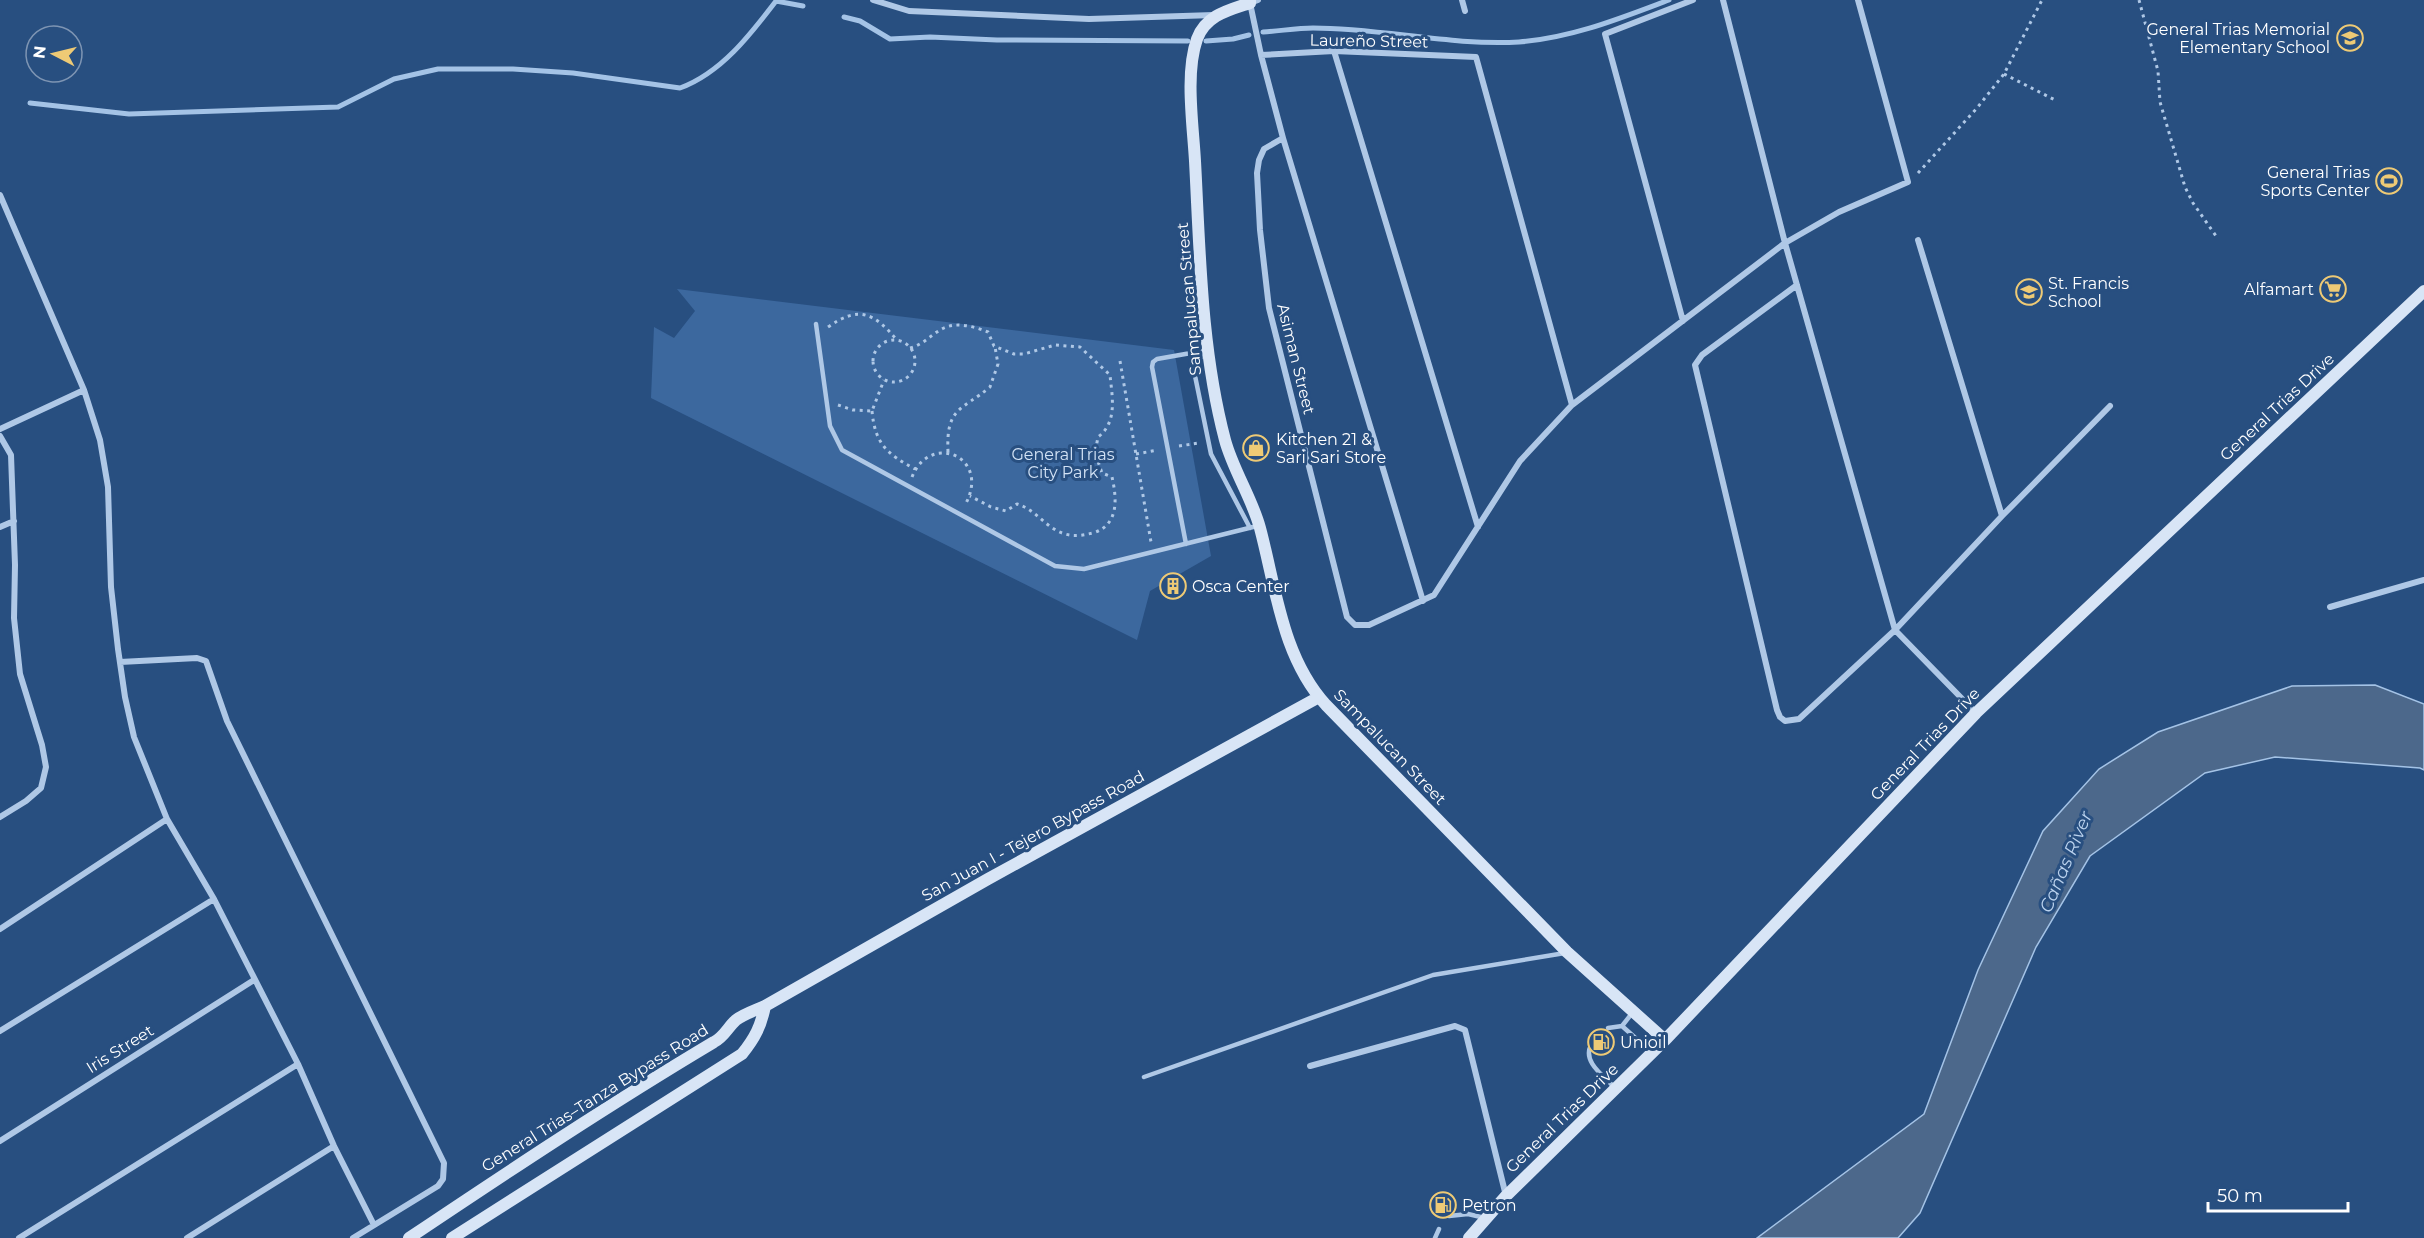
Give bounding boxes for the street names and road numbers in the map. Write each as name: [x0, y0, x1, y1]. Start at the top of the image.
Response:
street label: Laureño Street: [1309, 30, 1429, 52]
street label: Sampalucan Street: [1173, 221, 1205, 376]
street label: Asiman Street: [1273, 302, 1319, 417]
street label: General Trias Drive: [2216, 349, 2338, 465]
street label: General Trias Drive: [1866, 684, 1984, 804]
street label: Sampalucan Street: [1330, 685, 1450, 809]
street label: San Juan I - Tejero Bypass Road: [918, 767, 1148, 905]
street label: General Trias–Tanza Bypass Road: [478, 1020, 712, 1176]
street label: Iris Street: [83, 1021, 158, 1077]
street label: General Trias Drive: [1502, 1059, 1622, 1177]

